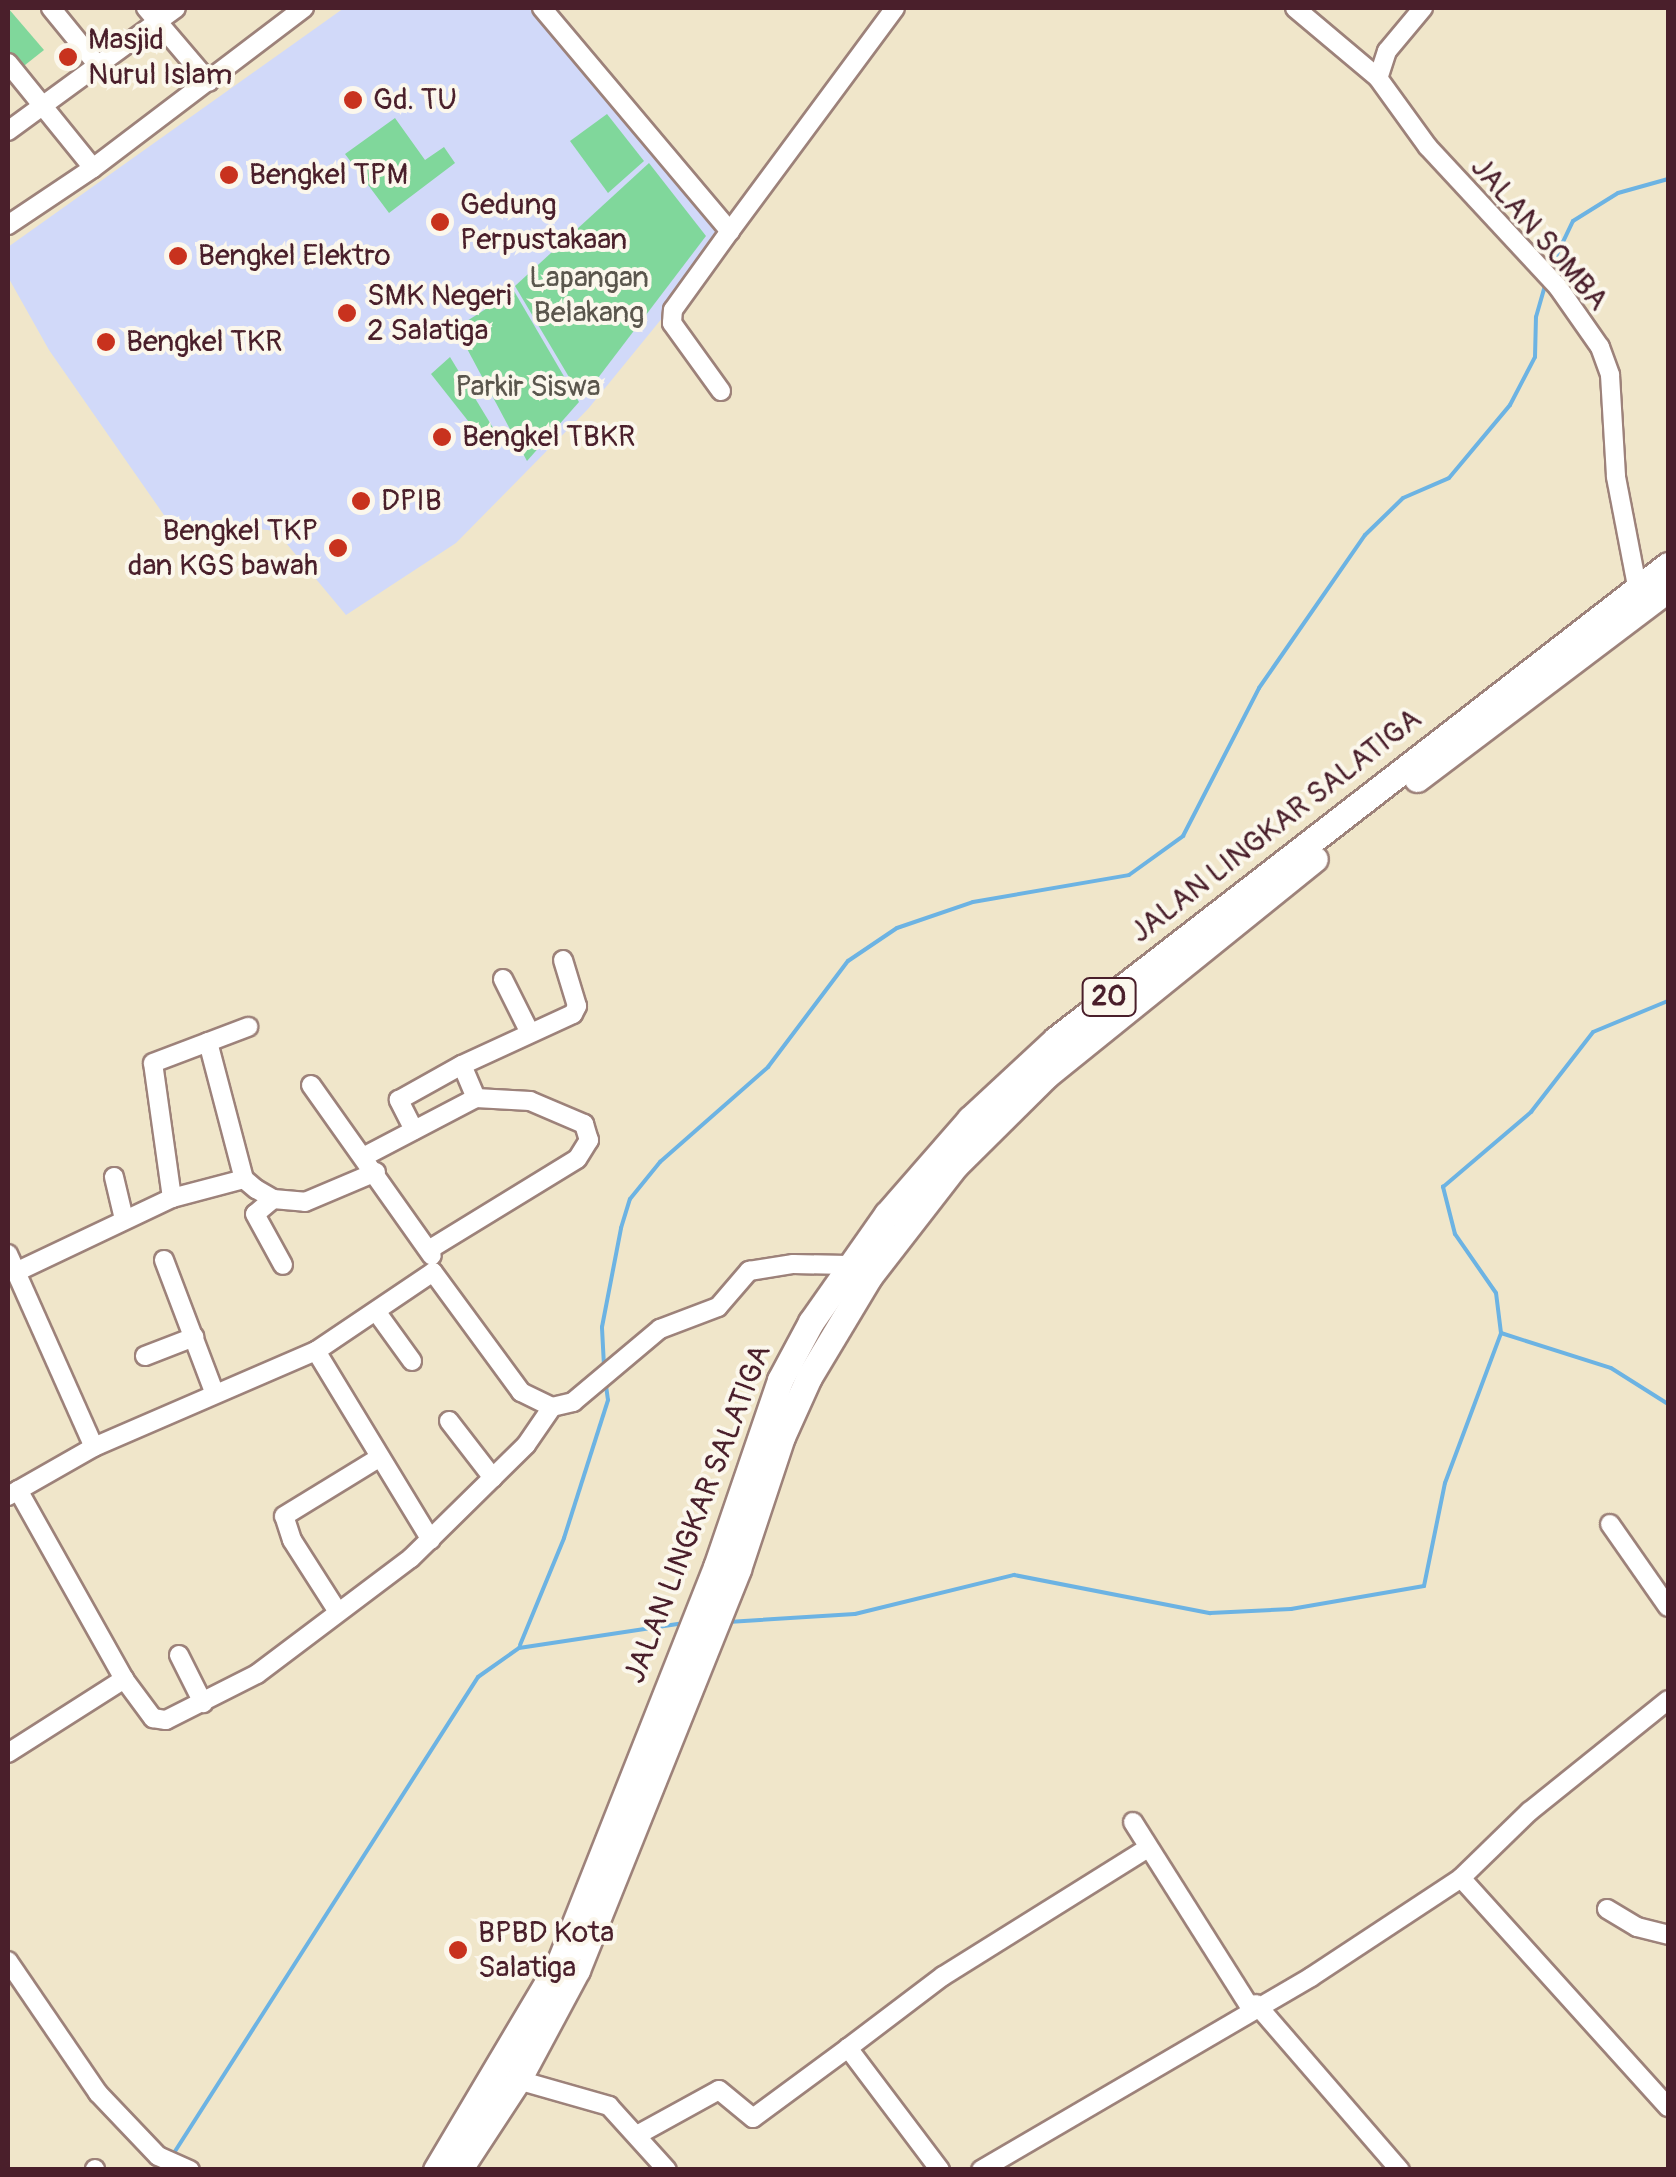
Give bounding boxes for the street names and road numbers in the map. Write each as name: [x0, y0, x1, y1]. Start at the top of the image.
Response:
street label: JALAN SOMBA: [1463, 150, 1615, 318]
street label: JALAN LINGKAR SALATIGA: [1123, 701, 1429, 951]
road number: 20: [1082, 974, 1136, 1020]
street label: JALAN LINGKAR SALATIGA: [617, 1340, 779, 1688]

